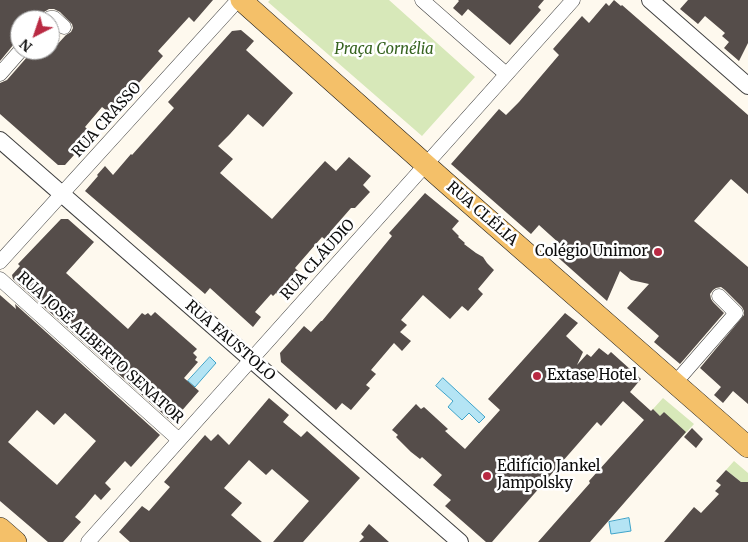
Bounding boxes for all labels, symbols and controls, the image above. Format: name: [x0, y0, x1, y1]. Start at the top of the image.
north arrow: [10, 10, 60, 60]
text: N: [16, 35, 36, 56]
park label: Praça Cornélia: [334, 41, 434, 59]
street label: RUA CRASSO: [69, 79, 145, 161]
street label: RUA CLÉLIA: [443, 178, 521, 250]
street label: RUA CLÁUDIO: [277, 216, 359, 304]
place label: Colégio Unimor: [535, 243, 648, 261]
marker: Colégio Unimor: [652, 246, 664, 258]
street label: RUA JOSÉ ALBERTO SENATOR: [13, 269, 187, 427]
street label: RUA FAUSTOLO: [181, 297, 279, 385]
place label: Extase Hotel: [547, 367, 637, 385]
marker: Extase Hotel: [531, 370, 543, 382]
place label: Edifício Jankel Jampolsky: [497, 458, 600, 493]
marker: Edifício Jankel Jampolsky: [481, 470, 493, 482]

